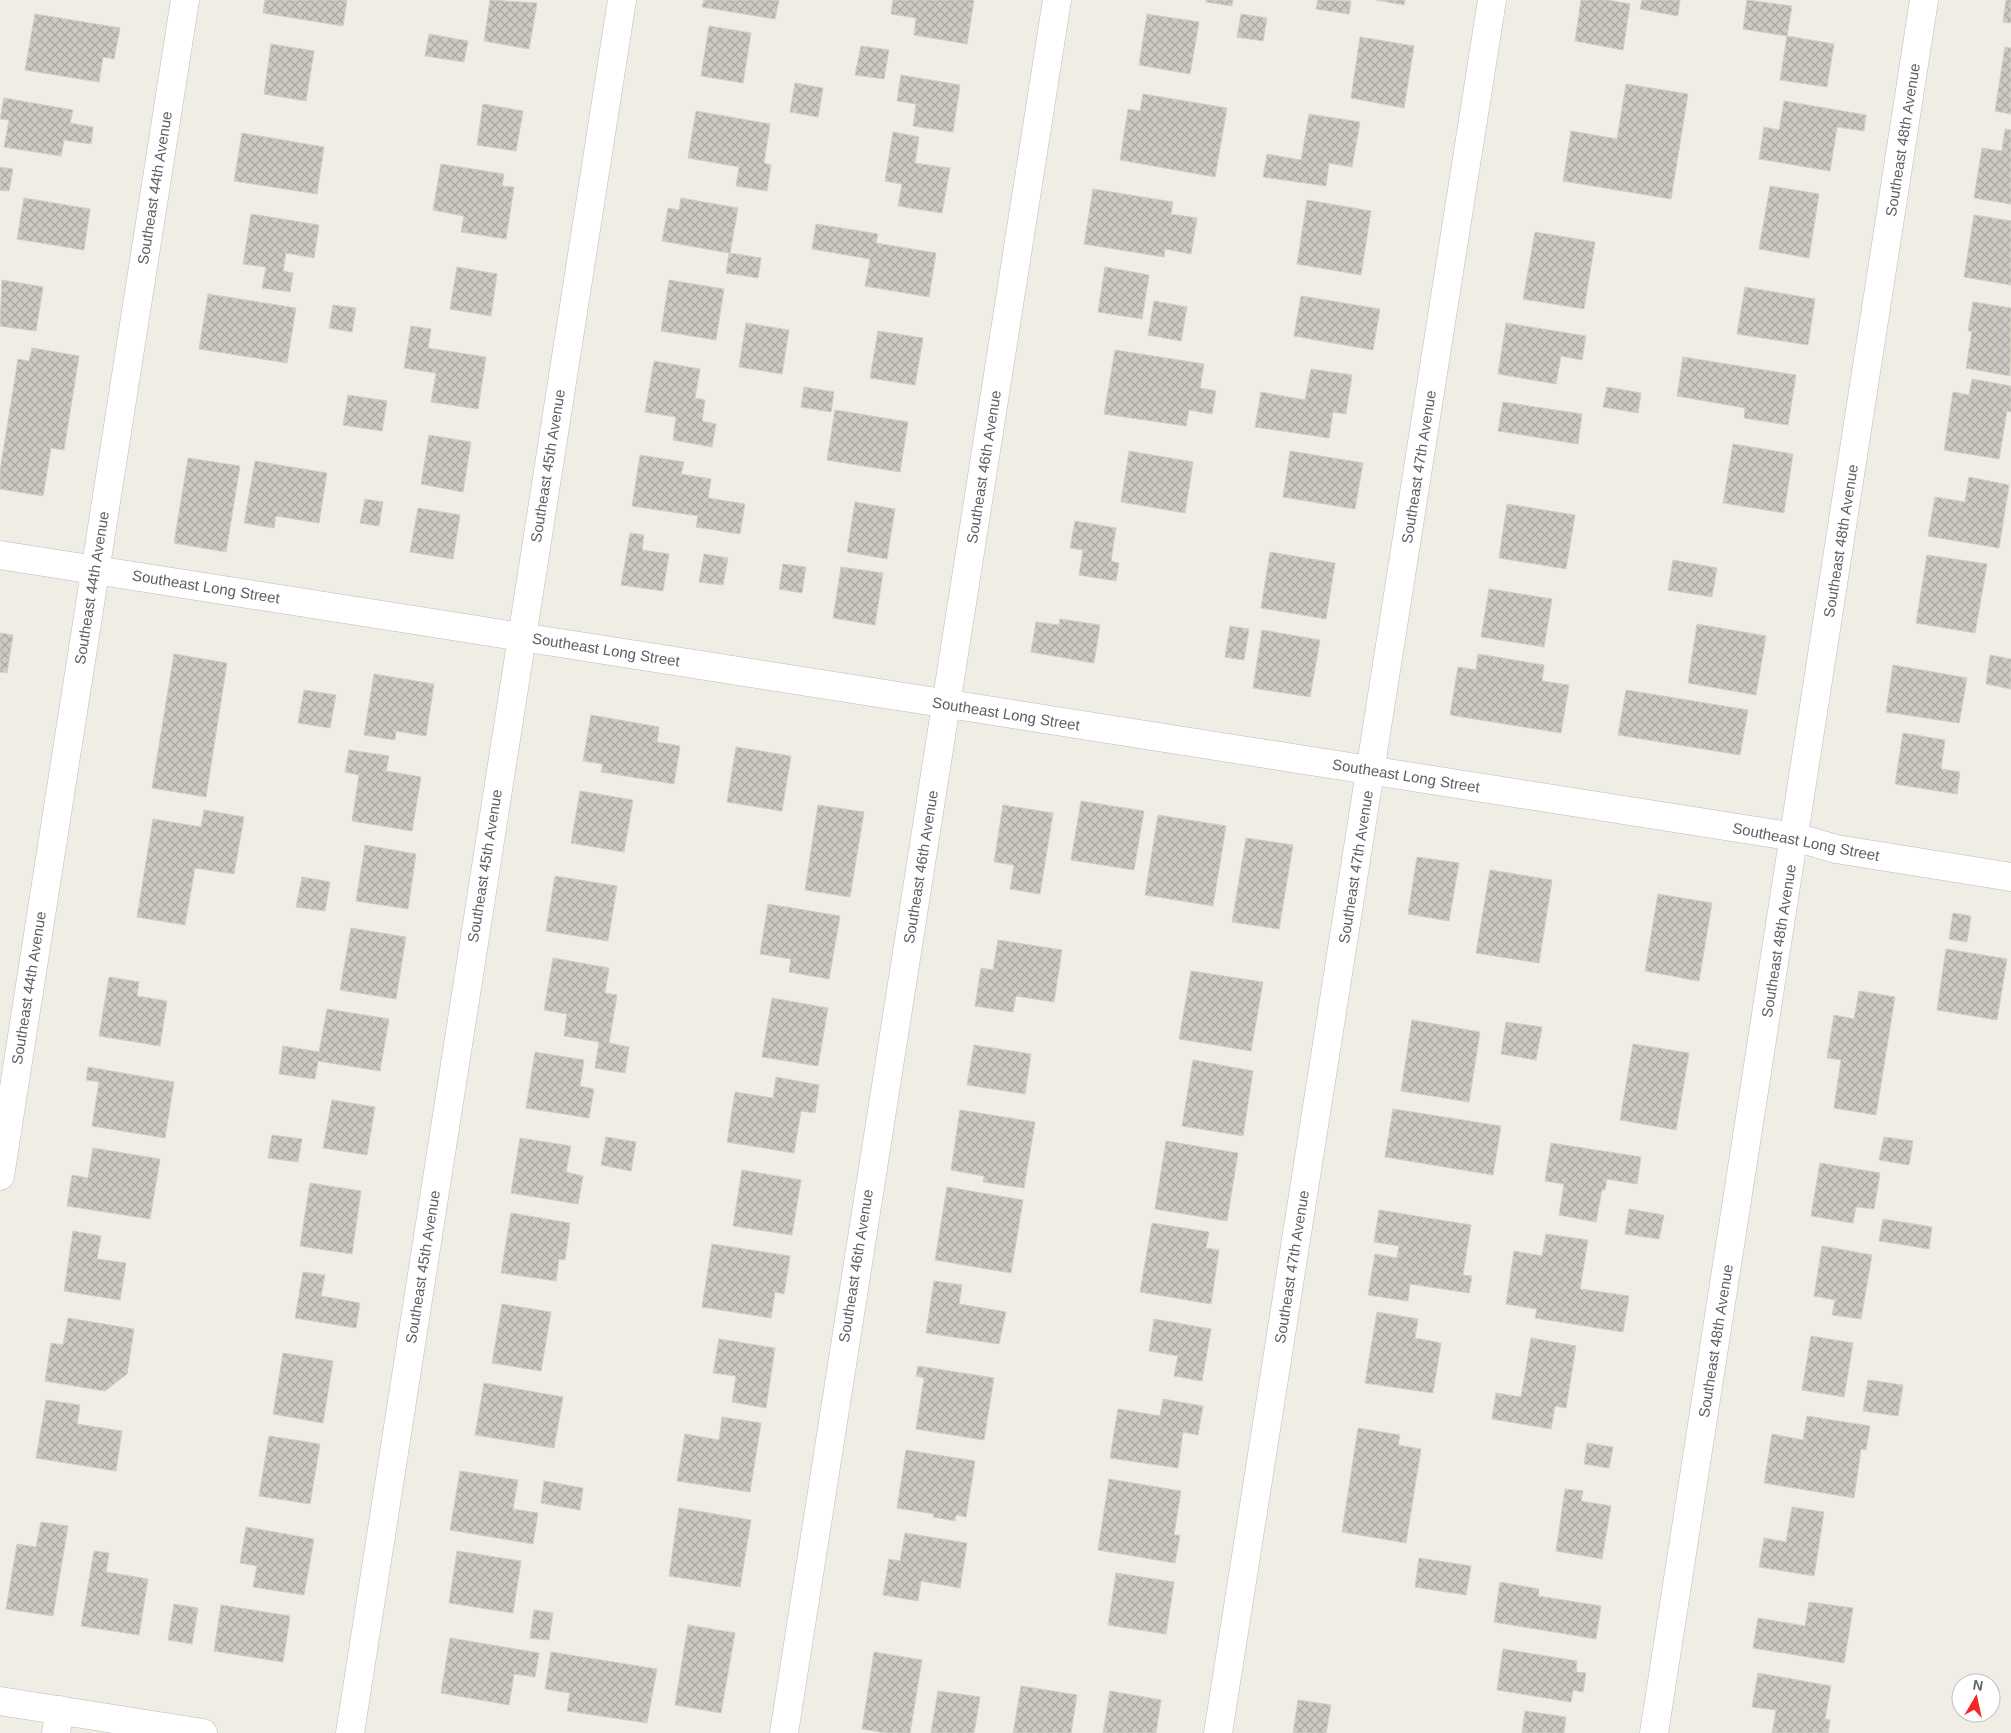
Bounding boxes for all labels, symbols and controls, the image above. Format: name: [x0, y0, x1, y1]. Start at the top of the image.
street label: Southeast 48th Avenue: [1882, 62, 1923, 218]
street label: Southeast 44th Avenue: [134, 110, 175, 266]
street label: Southeast 45th Avenue: [527, 388, 568, 544]
street label: Southeast 46th Avenue: [963, 389, 1004, 545]
street label: Southeast 47th Avenue: [1398, 389, 1439, 545]
street label: Southeast 48th Avenue: [1820, 463, 1861, 619]
street label: Southeast 44th Avenue: [71, 510, 112, 666]
street label: Southeast Long Street: [131, 566, 282, 607]
street label: Southeast Long Street: [531, 629, 682, 670]
street label: Southeast Long Street: [931, 693, 1082, 734]
street label: Southeast Long Street: [1331, 755, 1482, 796]
street label: Southeast 45th Avenue: [464, 788, 505, 944]
street label: Southeast 46th Avenue: [900, 789, 941, 945]
street label: Southeast 47th Avenue: [1335, 789, 1376, 945]
street label: Southeast Long Street: [1731, 819, 1882, 864]
street label: Southeast 48th Avenue: [1758, 863, 1799, 1019]
street label: Southeast 44th Avenue: [8, 910, 49, 1066]
street label: Southeast 46th Avenue: [835, 1188, 876, 1344]
street label: Southeast 45th Avenue: [402, 1189, 443, 1345]
street label: Southeast 47th Avenue: [1271, 1189, 1312, 1345]
street label: Southeast 48th Avenue: [1695, 1263, 1736, 1419]
north arrow: [1951, 1673, 2001, 1723]
text: N: [1972, 1676, 1984, 1694]

